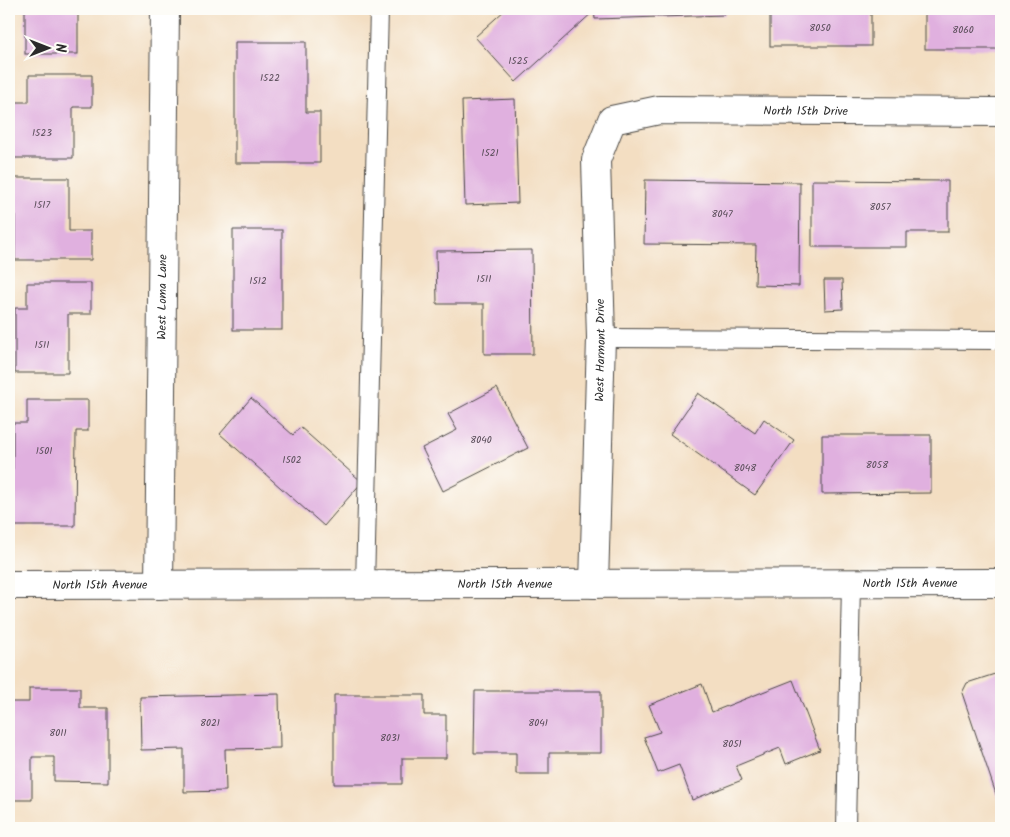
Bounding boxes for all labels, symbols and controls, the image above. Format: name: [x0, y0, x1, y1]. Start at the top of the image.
house number: 8050: [809, 20, 831, 36]
north arrow: [22, 22, 72, 72]
house number: 8060: [952, 22, 974, 38]
text: N: [49, 44, 71, 53]
house number: 1525: [508, 53, 528, 69]
house number: 1522: [260, 70, 280, 86]
street label: North 15th Drive: [763, 102, 849, 121]
house number: 1523: [32, 125, 52, 141]
house number: 1521: [481, 145, 499, 161]
house number: 1517: [34, 197, 51, 213]
house number: 8057: [870, 199, 891, 215]
house number: 8047: [711, 206, 733, 222]
street label: West Loma Lane: [153, 254, 172, 340]
house number: 1511: [477, 271, 491, 287]
house number: 1512: [249, 273, 267, 289]
street label: West Harmont Drive: [590, 298, 611, 402]
house number: 1511: [35, 337, 49, 353]
house number: 8040: [470, 432, 492, 448]
house number: 1501: [36, 443, 52, 459]
house number: 1502: [282, 452, 302, 468]
house number: 8058: [866, 457, 889, 473]
house number: 8048: [734, 460, 757, 476]
street label: North 15th Avenue: [862, 574, 958, 593]
street label: North 15th Avenue: [457, 575, 553, 594]
street label: North 15th Avenue: [52, 576, 148, 595]
house number: 8021: [200, 715, 220, 731]
house number: 8041: [528, 715, 548, 731]
house number: 8011: [49, 725, 67, 741]
house number: 8031: [380, 730, 400, 746]
house number: 8051: [722, 736, 742, 752]

